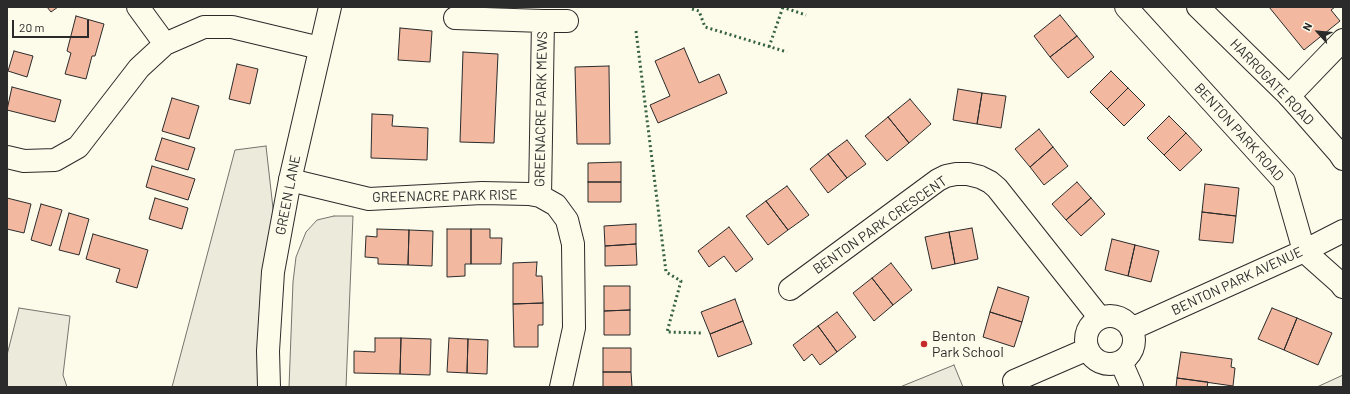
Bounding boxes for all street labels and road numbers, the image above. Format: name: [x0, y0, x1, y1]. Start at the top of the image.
street label: GREENACRE PARK MEWS: [531, 31, 551, 187]
street label: HARROGATE ROAD: [1227, 35, 1317, 129]
street label: BENTON PARK ROAD: [1191, 80, 1287, 184]
street label: GREEN LANE: [272, 154, 304, 236]
street label: BENTON PARK CRESCENT: [810, 172, 950, 278]
street label: GREENACRE PARK RISE: [372, 186, 518, 206]
street label: BENTON PARK AVENUE: [1169, 243, 1305, 319]

